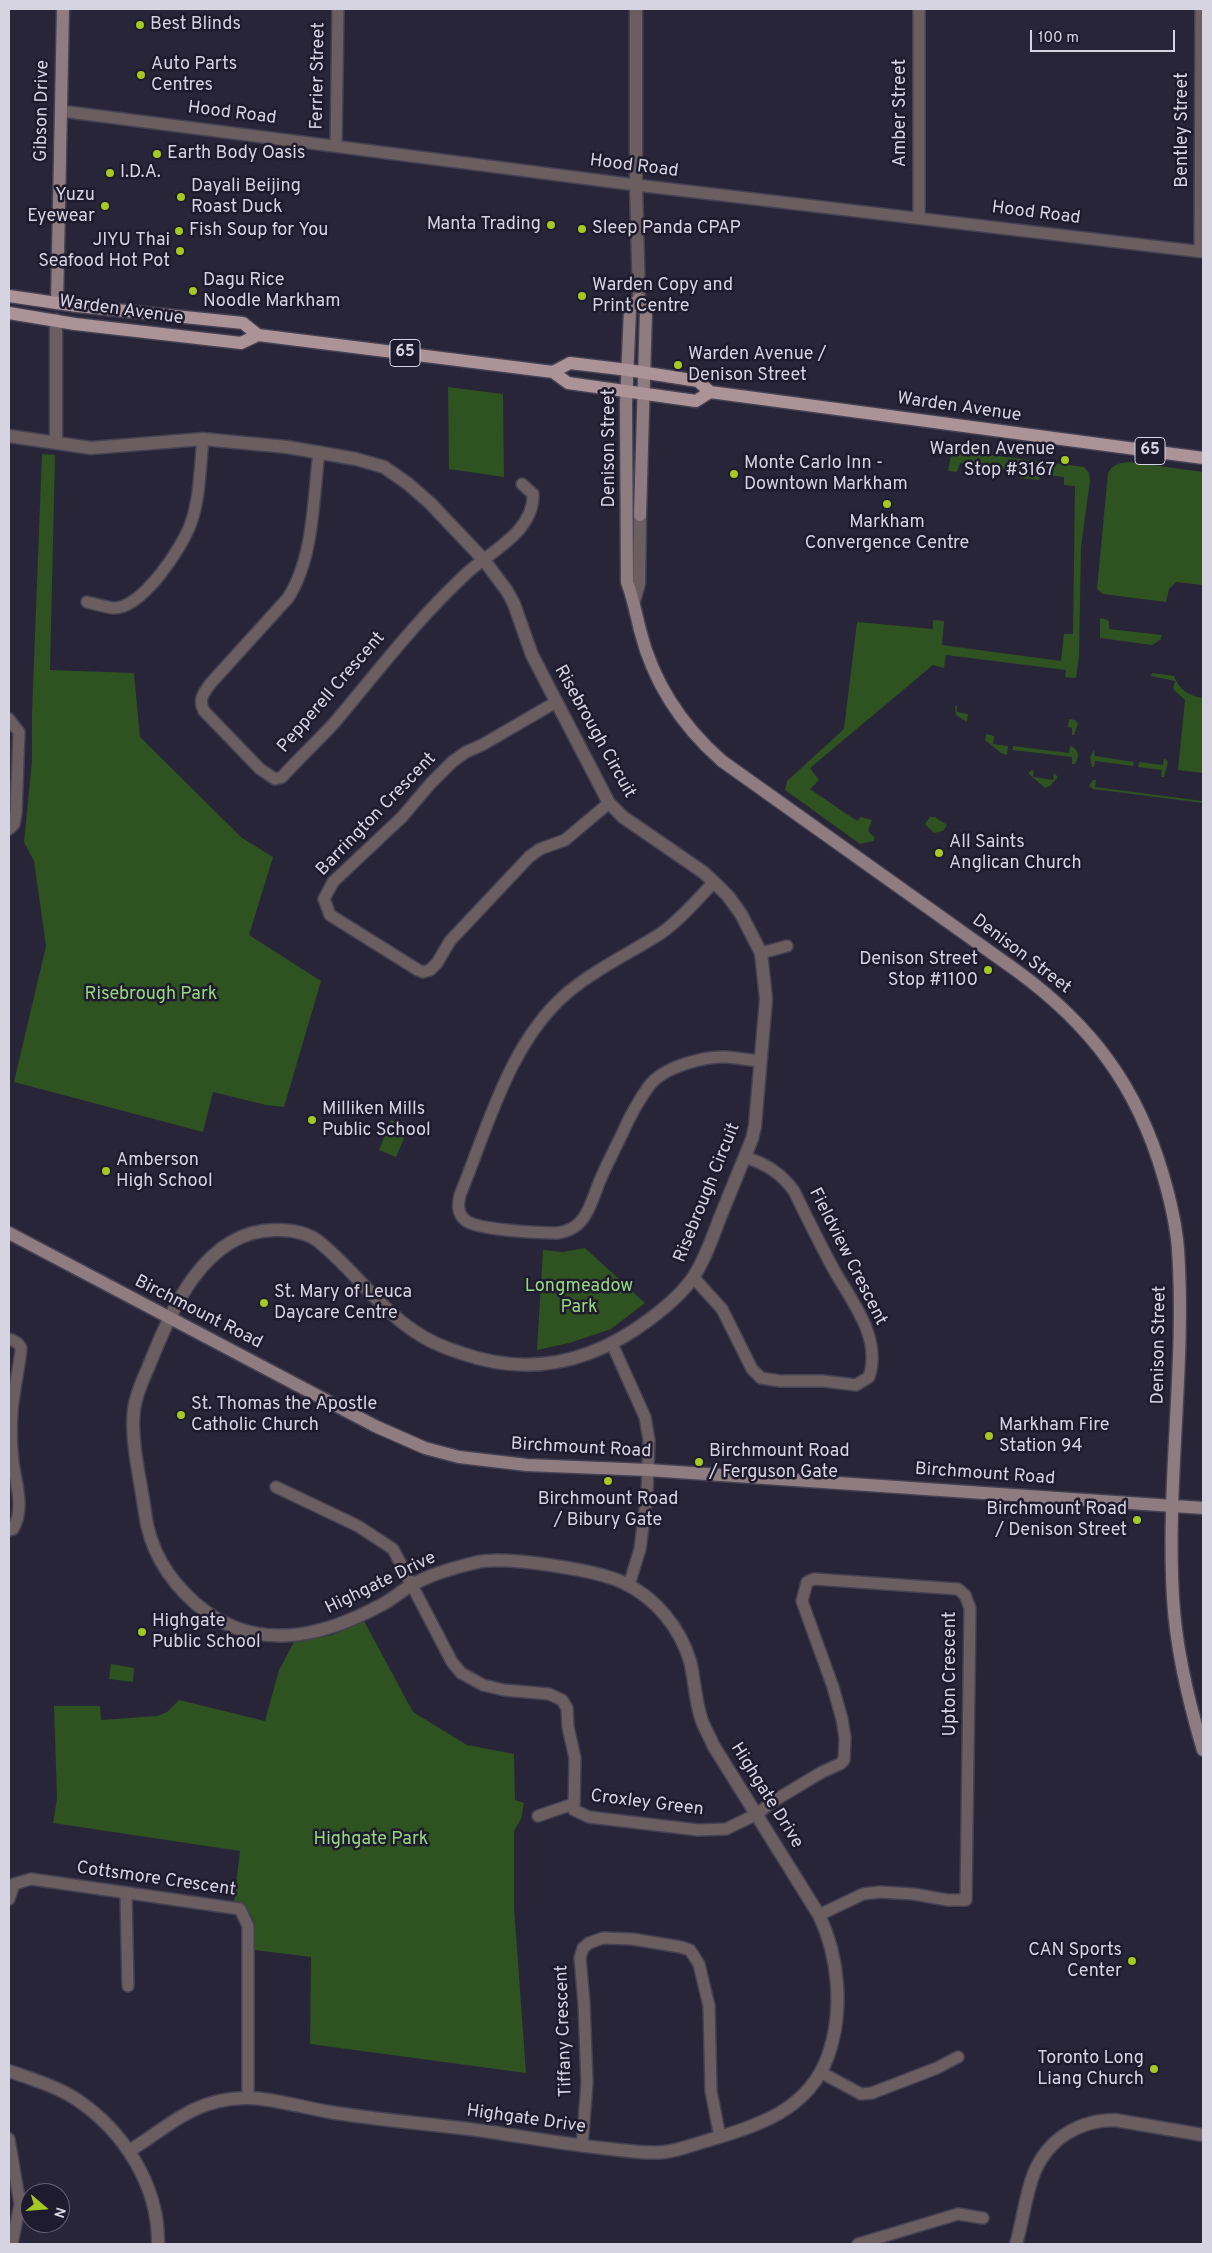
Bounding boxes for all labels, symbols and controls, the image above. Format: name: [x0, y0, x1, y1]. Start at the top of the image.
place label: Best Blinds: [150, 14, 241, 36]
marker: Best Blinds: [134, 19, 146, 31]
scale bar: [1032, 20, 1177, 52]
street label: Ferrier Street: [307, 22, 331, 130]
text: 100 m: [1038, 29, 1079, 48]
place label: Auto Parts Centres: [151, 54, 237, 96]
street label: Amber Street: [890, 59, 912, 167]
street label: Gibson Drive: [31, 60, 55, 162]
marker: Auto Parts Centres: [135, 69, 147, 81]
street label: Bentley Street: [1172, 72, 1194, 188]
street label: Hood Road: [186, 98, 278, 130]
place label: Earth Body Oasis: [167, 143, 305, 165]
marker: Earth Body Oasis: [151, 148, 163, 160]
street label: Hood Road: [588, 151, 680, 183]
place label: I.D.A.: [120, 162, 161, 184]
marker: I.D.A.: [104, 167, 116, 179]
place label: Dayali Beijing Roast Duck: [191, 176, 301, 218]
place label: Yuzu Eyewear: [27, 185, 95, 228]
marker: Dayali Beijing Roast Duck: [175, 191, 187, 203]
street label: Hood Road: [990, 198, 1082, 230]
marker: Yuzu Eyewear: [99, 200, 111, 212]
place label: Manta Trading: [427, 214, 541, 236]
place label: Sleep Panda CPAP: [592, 218, 741, 240]
marker: Manta Trading: [545, 219, 557, 231]
place label: Fish Soup for You: [189, 220, 328, 242]
marker: Sleep Panda CPAP: [576, 223, 588, 235]
marker: Fish Soup for You: [173, 225, 185, 237]
place label: JIYU Thai Seafood Hot Pot: [38, 230, 170, 272]
marker: JIYU Thai Seafood Hot Pot: [174, 245, 186, 257]
place label: Dagu Rice Noodle Markham: [203, 270, 340, 312]
place label: Warden Copy and Print Centre: [592, 275, 733, 318]
marker: Dagu Rice Noodle Markham: [187, 285, 199, 297]
marker: Warden Copy and Print Centre: [576, 290, 588, 302]
street label: Warden Avenue: [57, 292, 185, 330]
road number: 65: [390, 339, 420, 366]
place label: Warden Avenue / Denison Street: [688, 344, 826, 386]
marker: Warden Avenue / Denison Street: [672, 359, 684, 371]
street label: Denison Street: [599, 389, 621, 507]
street label: Warden Avenue: [895, 389, 1023, 427]
road number: 65: [1135, 438, 1165, 464]
place label: Warden Avenue Stop #3167: [930, 439, 1055, 482]
place label: Monte Carlo Inn - Downtown Markham: [744, 453, 908, 496]
marker: Warden Avenue Stop #3167: [1059, 454, 1071, 466]
marker: Monte Carlo Inn - Downtown Markham: [728, 468, 740, 480]
marker: Markham Convergence Centre: [881, 498, 893, 510]
place label: Markham Convergence Centre: [805, 512, 969, 554]
street label: Pepperell Crescent: [274, 628, 390, 758]
street label: Risebrough Circuit: [548, 662, 640, 802]
street label: Barrington Crescent: [313, 749, 441, 881]
place label: All Saints Anglican Church: [949, 832, 1082, 874]
marker: All Saints Anglican Church: [933, 847, 945, 859]
street label: Denison Street: [967, 911, 1075, 999]
place label: Denison Street Stop #1100: [859, 949, 978, 992]
marker: Denison Street Stop #1100: [982, 964, 994, 976]
park label: Risebrough Park: [85, 984, 217, 1006]
place label: Milliken Mills Public School: [322, 1099, 431, 1142]
marker: Milliken Mills Public School: [306, 1114, 318, 1126]
street label: Risebrough Circuit: [670, 1120, 746, 1266]
place label: Amberson High School: [116, 1150, 213, 1192]
marker: Amberson High School: [100, 1165, 112, 1177]
street label: Fieldview Crescent: [803, 1185, 891, 1329]
street label: Birchmount Road: [130, 1271, 266, 1355]
park label: Longmeadow Park: [525, 1276, 633, 1318]
place label: St. Mary of Leuca Daycare Centre: [274, 1282, 412, 1325]
street label: Denison Street: [1148, 1285, 1172, 1405]
marker: St. Mary of Leuca Daycare Centre: [258, 1297, 270, 1309]
place label: St. Thomas the Apostle Catholic Church: [191, 1394, 377, 1436]
marker: St. Thomas the Apostle Catholic Church: [175, 1409, 187, 1421]
place label: Markham Fire Station 94: [999, 1415, 1109, 1458]
marker: Markham Fire Station 94: [983, 1430, 995, 1442]
street label: Birchmount Road: [510, 1435, 652, 1463]
place label: Birchmount Road / Ferguson Gate: [709, 1441, 850, 1484]
marker: Birchmount Road / Ferguson Gate: [693, 1456, 705, 1468]
street label: Birchmount Road: [914, 1459, 1056, 1491]
marker: Birchmount Road / Bibury Gate: [602, 1475, 614, 1487]
place label: Birchmount Road / Bibury Gate: [538, 1489, 678, 1532]
place label: Birchmount Road / Denison Street: [986, 1499, 1127, 1542]
marker: Birchmount Road / Denison Street: [1131, 1514, 1143, 1526]
street label: Highgate Drive: [322, 1548, 440, 1620]
place label: Highgate Public School: [152, 1611, 261, 1654]
street label: Upton Crescent: [940, 1612, 962, 1736]
marker: Highgate Public School: [136, 1626, 148, 1638]
street label: Highgate Drive: [725, 1739, 807, 1853]
street label: Croxley Green: [589, 1786, 705, 1822]
park label: Highgate Park: [314, 1829, 428, 1851]
street label: Cottsmore Crescent: [75, 1858, 237, 1902]
place label: CAN Sports Center: [1028, 1940, 1122, 1982]
marker: CAN Sports Center: [1126, 1955, 1138, 1967]
street label: Tiffany Crescent: [552, 1964, 578, 2098]
place label: Toronto Long Liang Church: [1037, 2048, 1144, 2090]
marker: Toronto Long Liang Church: [1148, 2063, 1160, 2075]
street label: Highgate Drive: [465, 2101, 587, 2139]
north arrow: [20, 2183, 70, 2233]
text: N: [49, 2205, 68, 2220]

